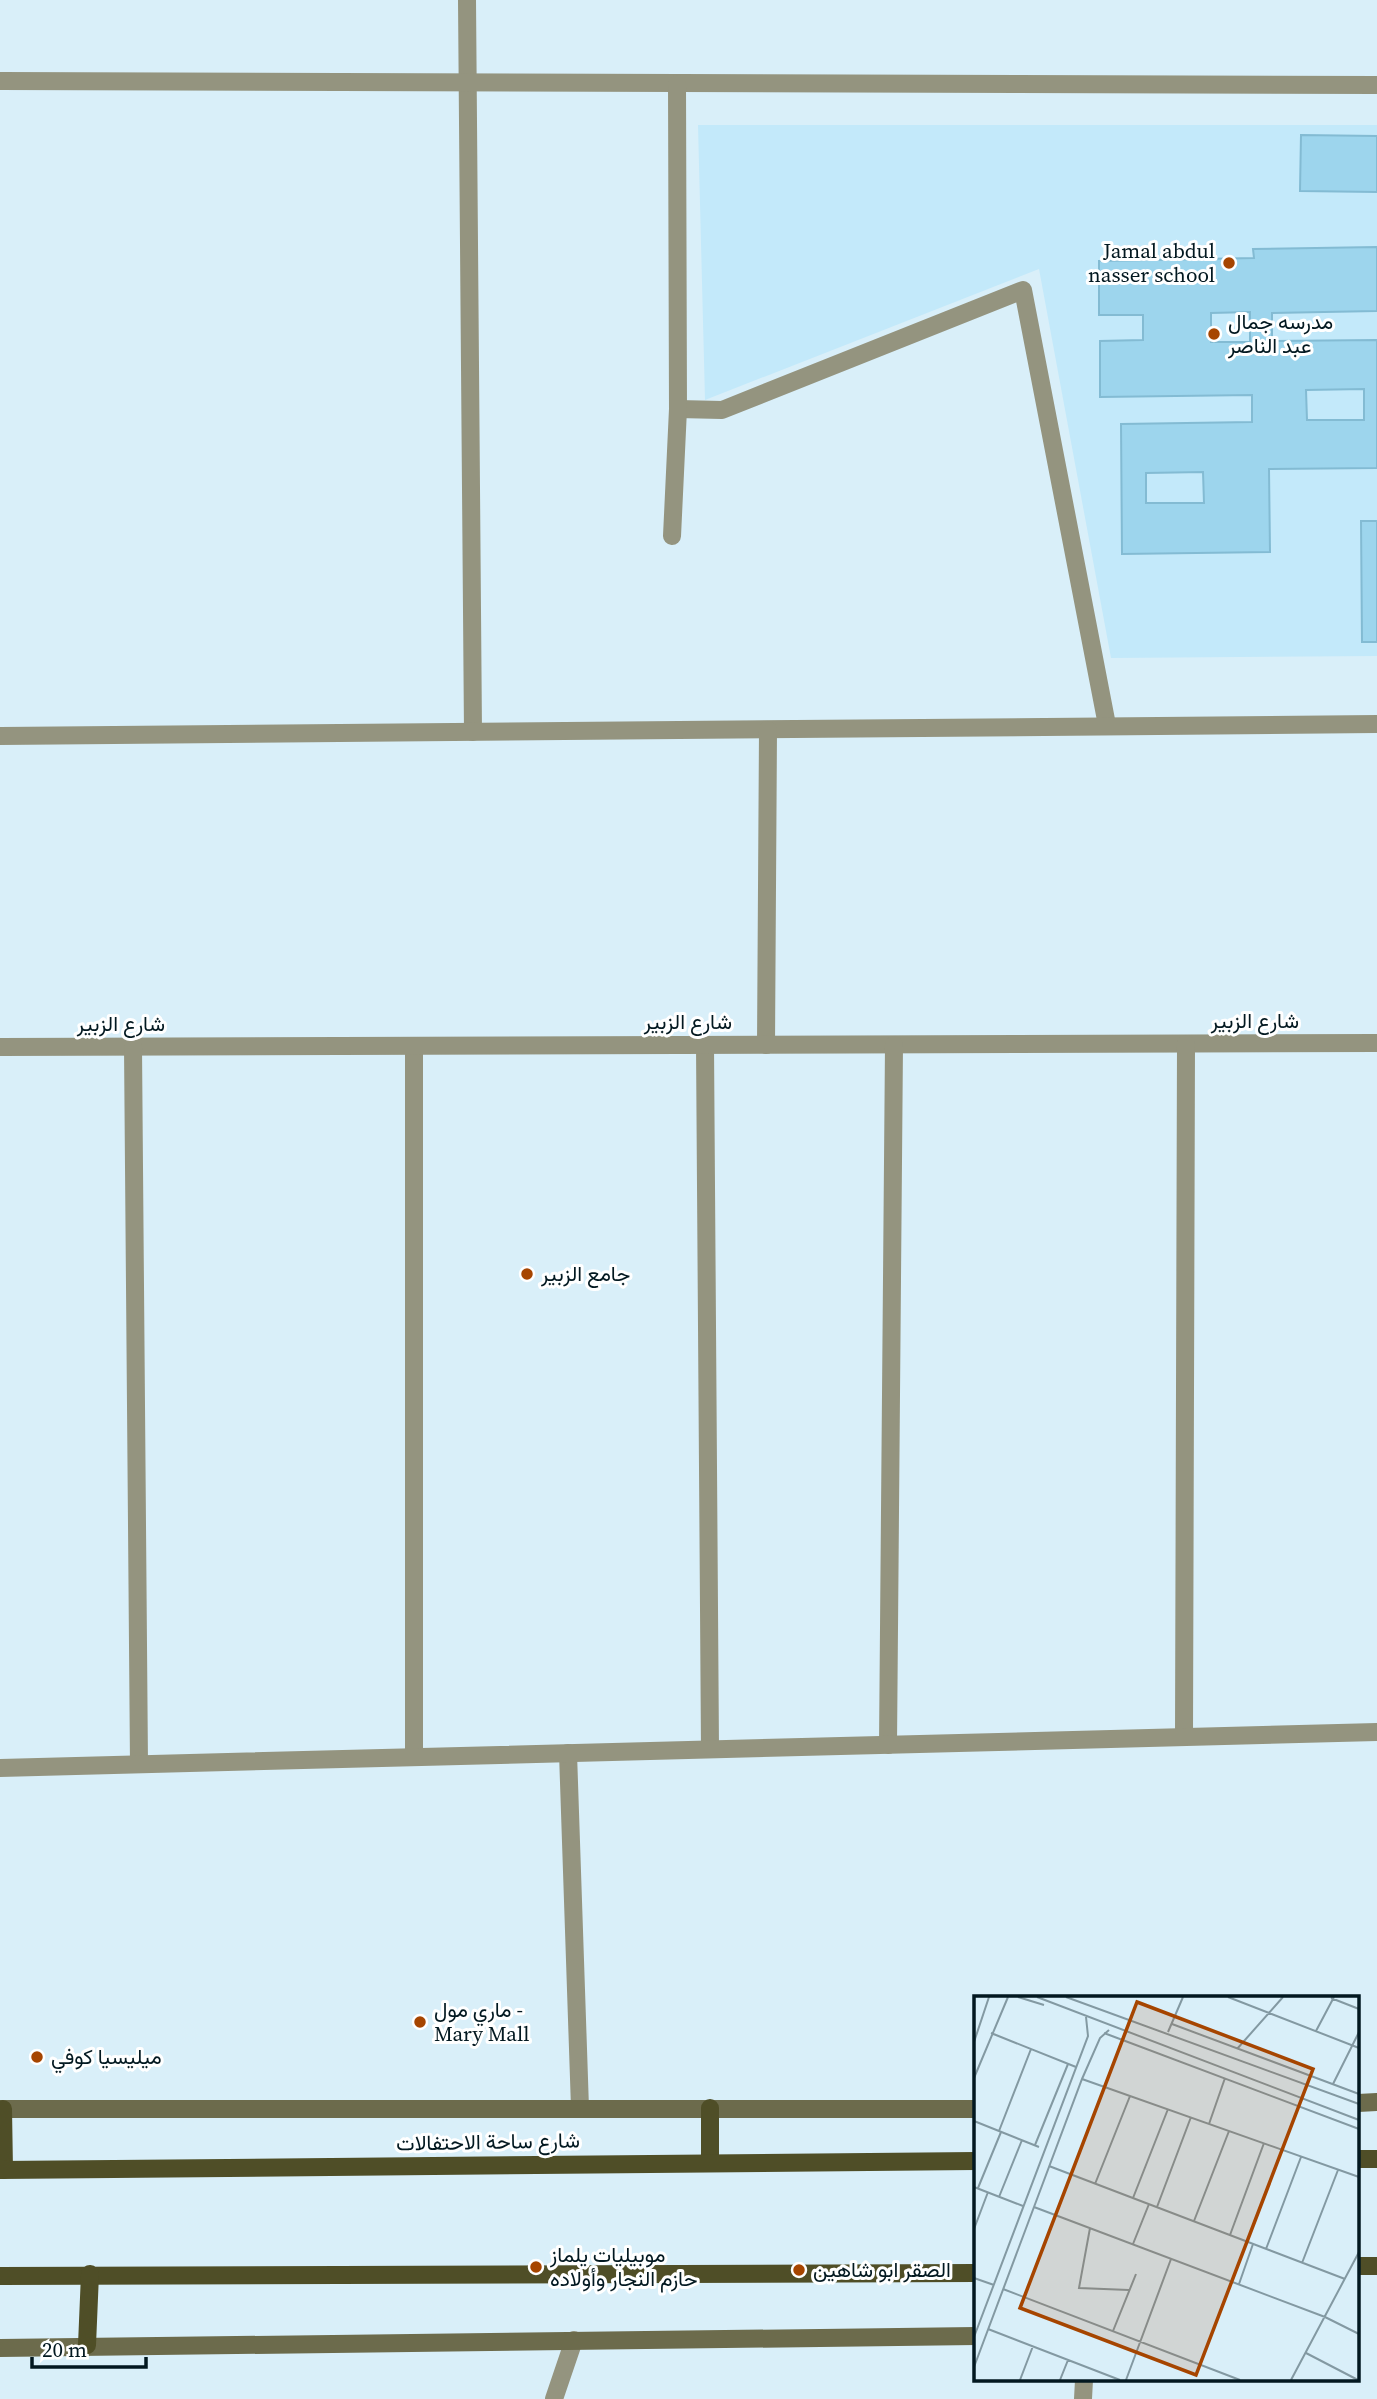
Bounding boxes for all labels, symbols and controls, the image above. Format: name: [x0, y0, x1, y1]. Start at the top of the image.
place label: Jamal abdul nasser school: [1088, 236, 1215, 289]
marker: Jamal abdul nasser school: [1221, 255, 1237, 271]
place label: مدرسه جمال عبد الناصر: [1227, 307, 1333, 360]
marker: مدرسه جمال عبد الناصر: [1206, 326, 1222, 342]
street label: شارع الزبير: [1210, 1006, 1299, 1035]
street label: شارع الزبير: [643, 1007, 732, 1036]
street label: شارع الزبير: [76, 1009, 165, 1038]
place label: جامع الزبير: [540, 1259, 630, 1288]
marker: جامع الزبير: [519, 1266, 535, 1282]
place label: ماري مول - Mary Mall: [434, 1995, 530, 2048]
inset map: [974, 1996, 1360, 2382]
marker: ماري مول - Mary Mall: [412, 2014, 428, 2030]
place label: ميليسيا كوفي: [51, 2042, 162, 2074]
marker: ميليسيا كوفي: [29, 2049, 45, 2065]
street label: شارع ساحة الاحتفالات: [396, 2125, 580, 2158]
place label: موبيليات يلماز حازم النجار وأولاده: [549, 2240, 698, 2293]
place label: الصقر ابو شاهين: [813, 2255, 951, 2284]
marker: موبيليات يلماز حازم النجار وأولاده: [528, 2259, 544, 2275]
marker: الصقر ابو شاهين: [791, 2262, 807, 2278]
scale bar: [32, 2326, 145, 2370]
text: 20 m: [42, 2335, 87, 2364]

